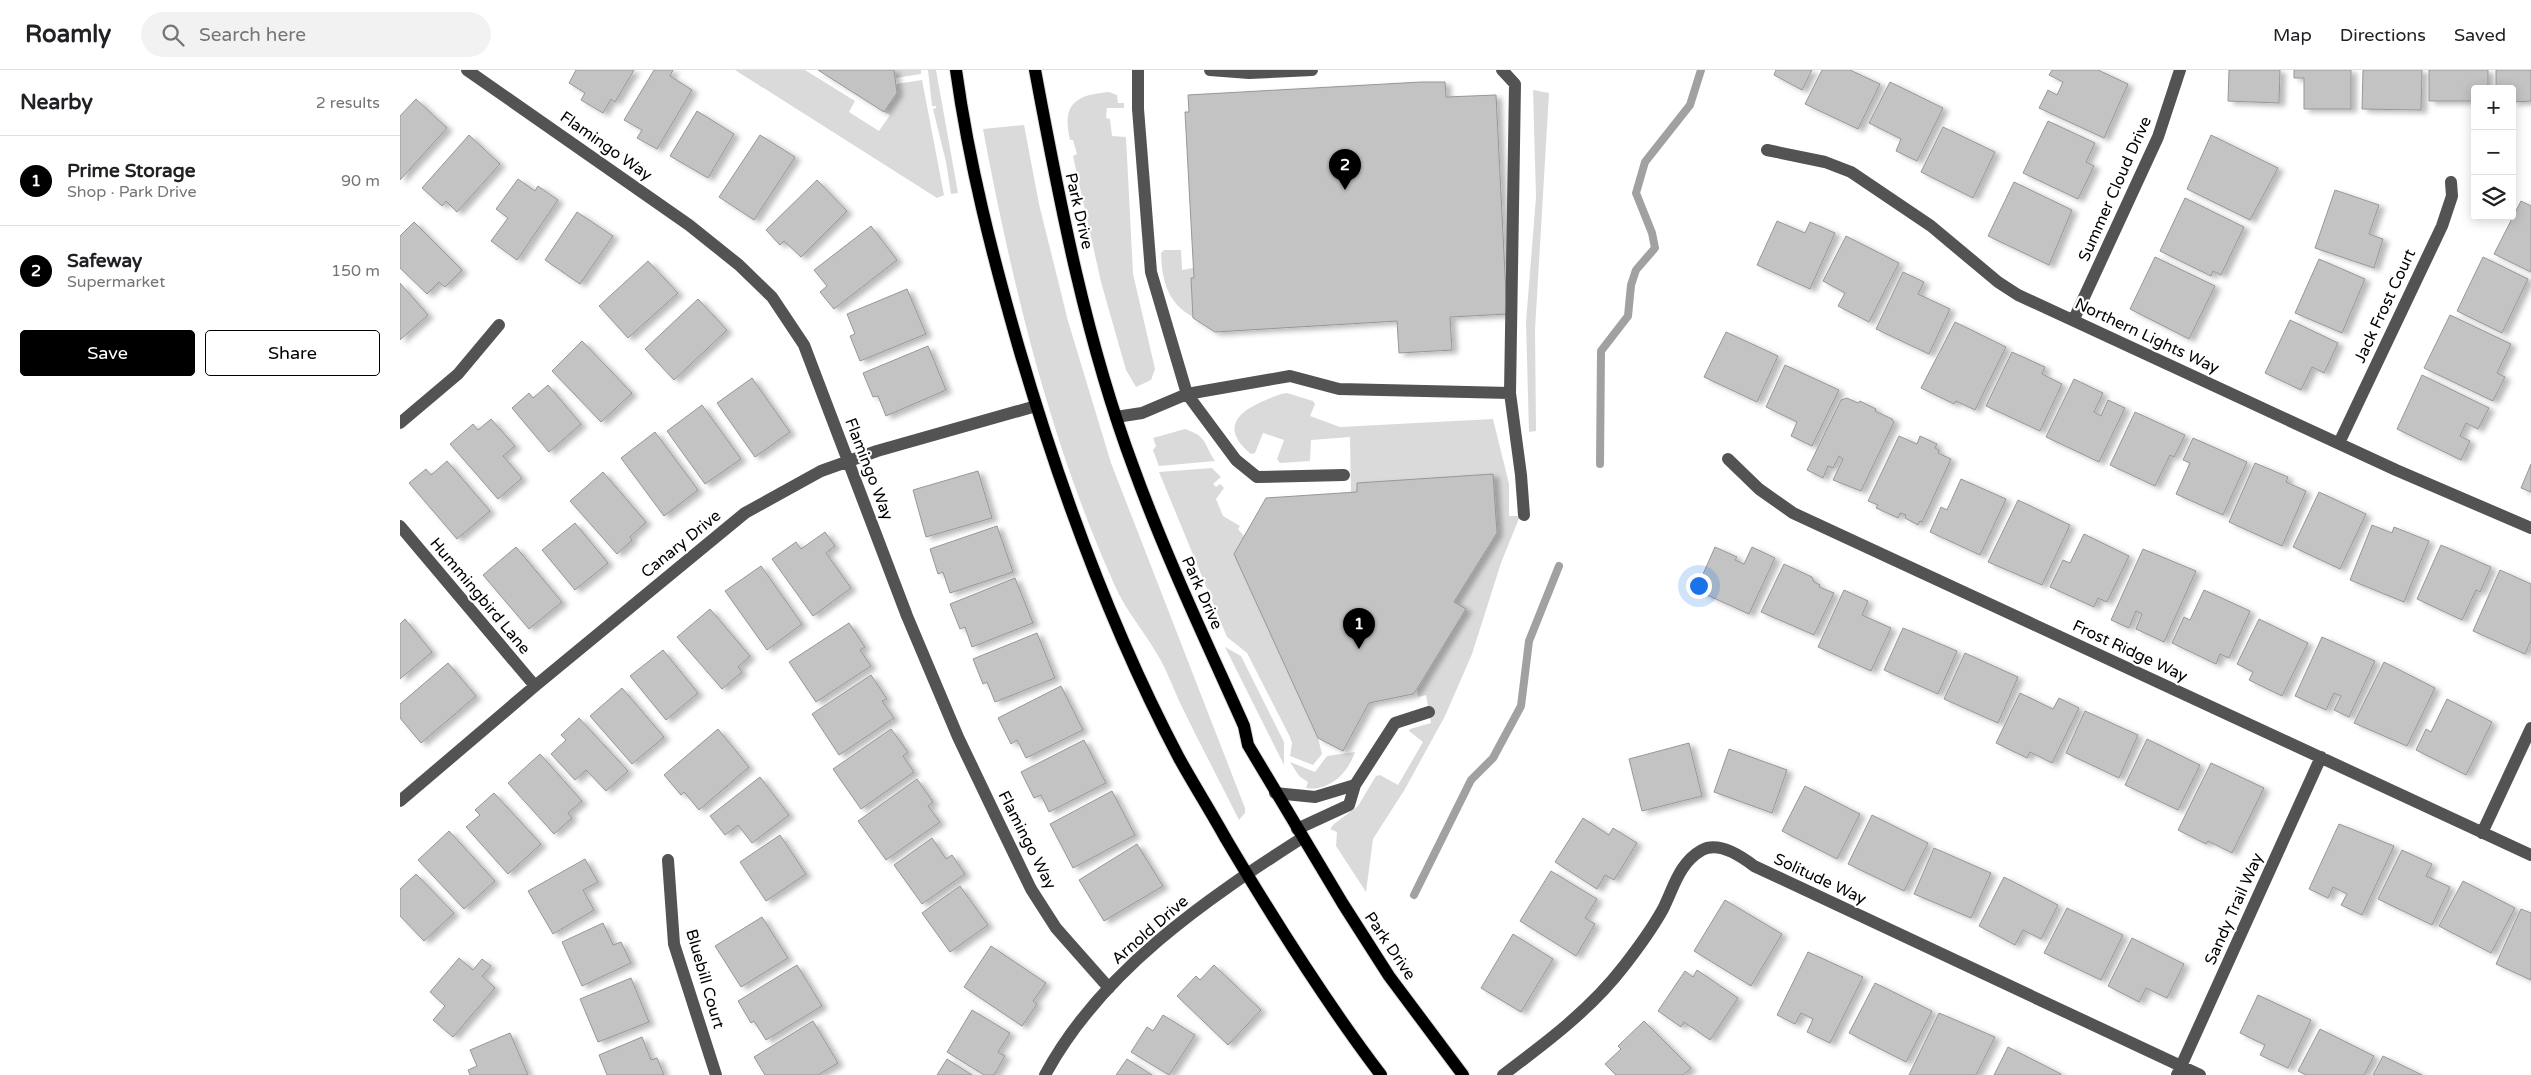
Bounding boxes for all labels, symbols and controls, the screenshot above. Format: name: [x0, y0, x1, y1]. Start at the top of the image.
search box: [141, 12, 491, 57]
text: Roamly: [25, 20, 111, 49]
icon: search: [159, 21, 187, 49]
text: Search here: [199, 24, 306, 46]
text: Map: [2273, 24, 2312, 46]
text: Directions: [2340, 24, 2426, 46]
text: Saved: [2454, 24, 2506, 46]
map controls: [2471, 85, 2516, 220]
button: +: [2471, 85, 2516, 130]
text: Nearby: [20, 90, 93, 115]
text: 2 results: [316, 93, 380, 113]
street label: Flamingo Way: [556, 107, 656, 185]
street label: Summer Cloud Drive: [2074, 113, 2156, 265]
button: −: [2471, 130, 2516, 175]
pin: 2: [1329, 149, 1361, 190]
text: Prime Storage: [67, 160, 195, 182]
text: 1: [31, 171, 41, 191]
text: 90 m: [341, 171, 380, 191]
street label: Park Drive: [1061, 171, 1097, 251]
button: layers: [2471, 175, 2516, 220]
text: Shop · Park Drive: [67, 182, 197, 202]
street label: Jack Frost Court: [2350, 246, 2420, 366]
text: Safeway: [67, 250, 142, 272]
text: 2: [31, 261, 41, 281]
text: 150 m: [331, 261, 380, 281]
text: Supermarket: [67, 272, 165, 292]
street label: Northern Lights Way: [2072, 294, 2223, 378]
button: Save: [20, 330, 195, 376]
button: Share: [205, 330, 380, 376]
street label: Flamingo Way: [840, 415, 898, 523]
street label: Canary Drive: [637, 506, 725, 582]
street label: Hummingbird Lane: [425, 534, 535, 658]
street label: Park Drive: [1177, 553, 1227, 633]
your location: [1686, 573, 1712, 599]
pin: 1: [1343, 608, 1375, 649]
street label: Frost Ridge Way: [2069, 616, 2191, 687]
street label: Flamingo Way: [994, 787, 1061, 893]
street label: Solitude Way: [1771, 849, 1870, 909]
street label: Sandy Trail Way: [2200, 850, 2268, 968]
street label: Arnold Drive: [1108, 891, 1192, 969]
street label: Park Drive: [1360, 908, 1420, 984]
street label: Bluebill Court: [681, 927, 729, 1031]

